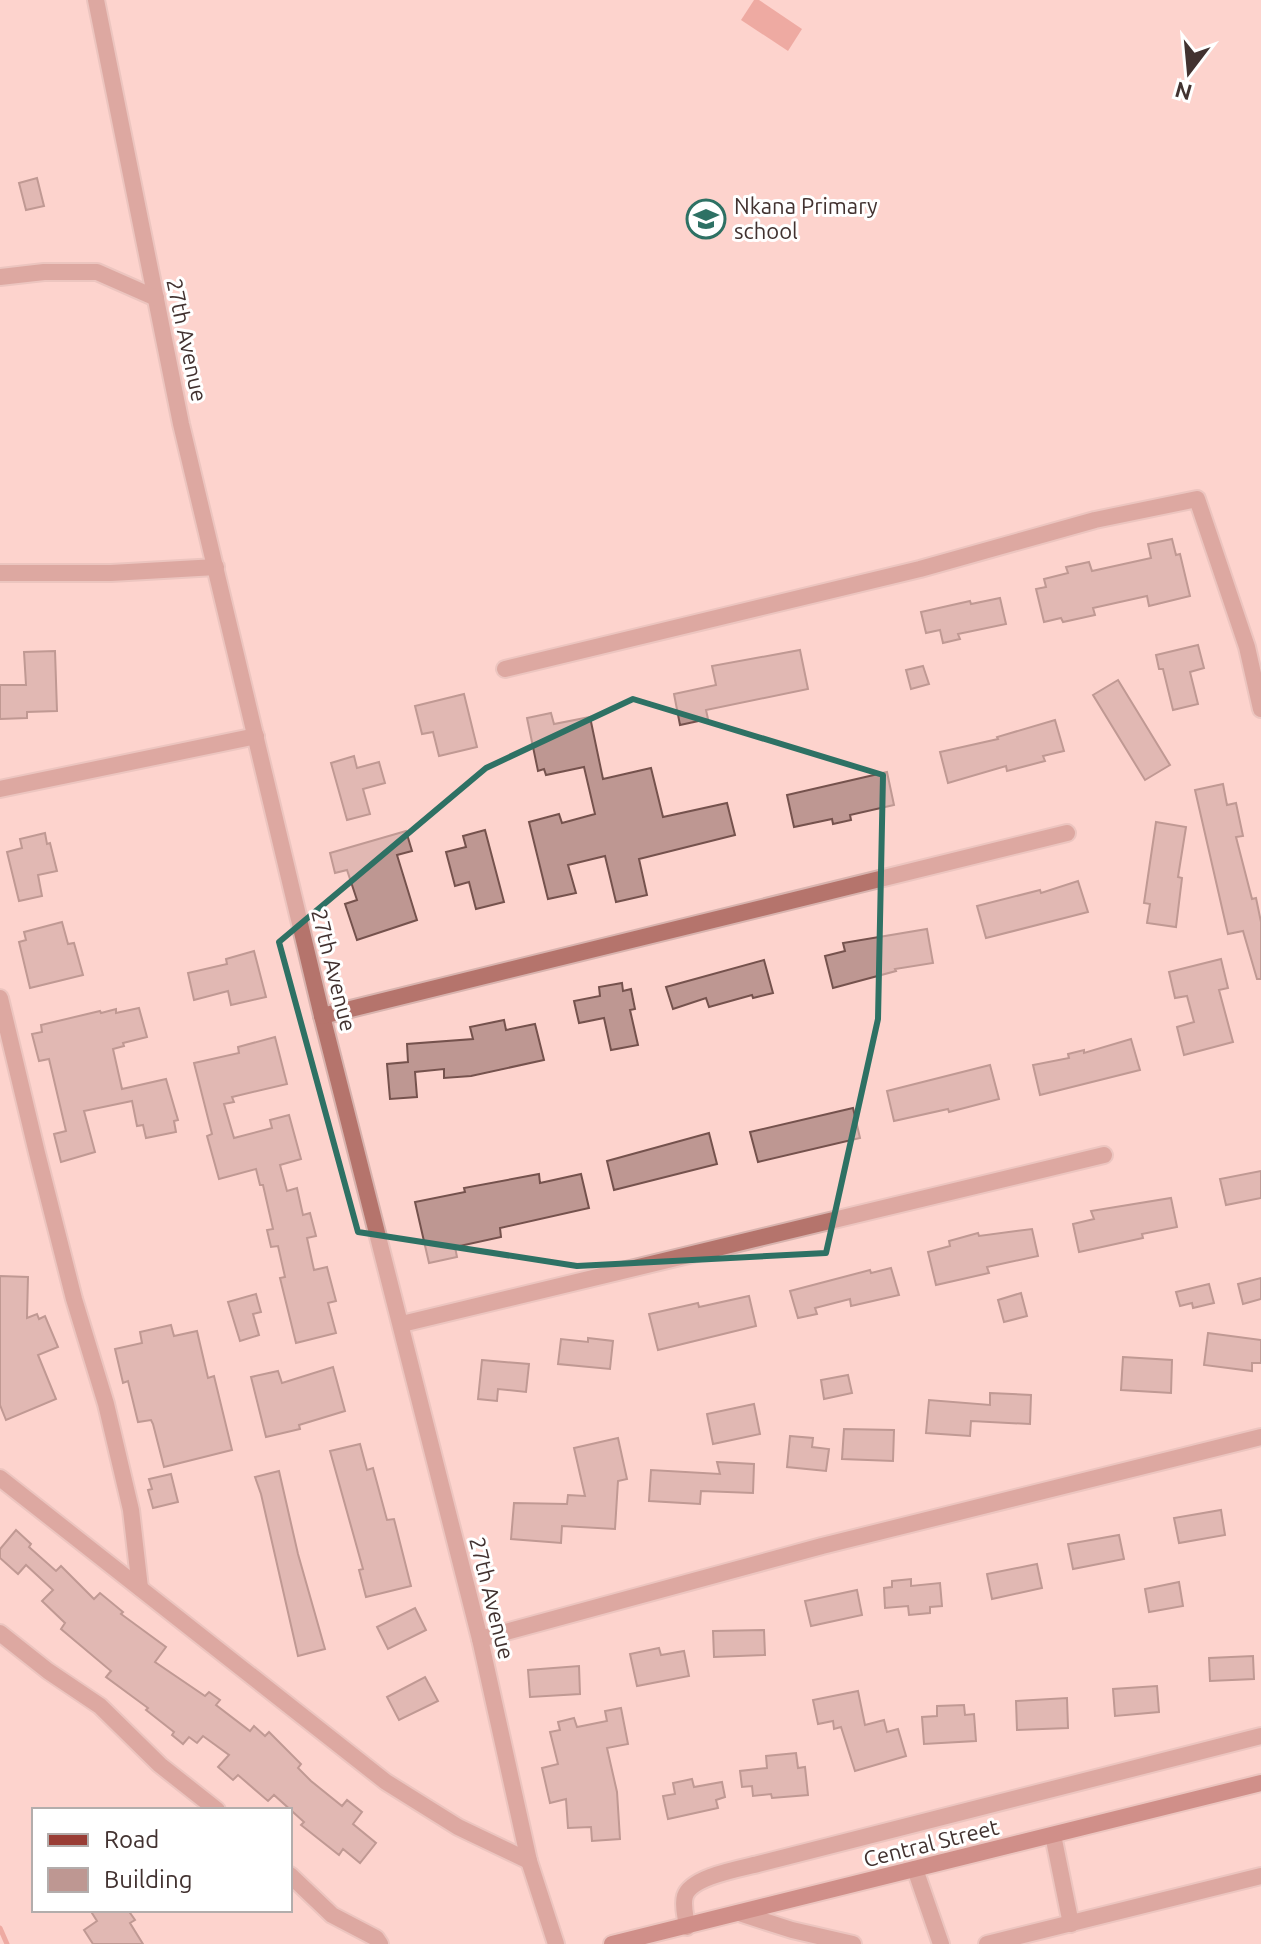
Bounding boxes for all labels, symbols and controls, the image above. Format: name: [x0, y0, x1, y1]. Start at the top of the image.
north arrow: [1149, 32, 1229, 112]
text: N: [1172, 77, 1195, 106]
place label: Nkana Primary school: [734, 193, 878, 243]
school or university icon: Nkana Primary school: [685, 198, 727, 240]
street label: 27th Avenue: [162, 276, 213, 404]
street label: 27th Avenue: [307, 906, 362, 1034]
street label: 27th Avenue: [465, 1534, 520, 1662]
legend: [32, 1808, 292, 1912]
street label: Central Street: [861, 1814, 1002, 1871]
text: Road: [104, 1826, 159, 1853]
text: Building: [104, 1866, 192, 1893]

